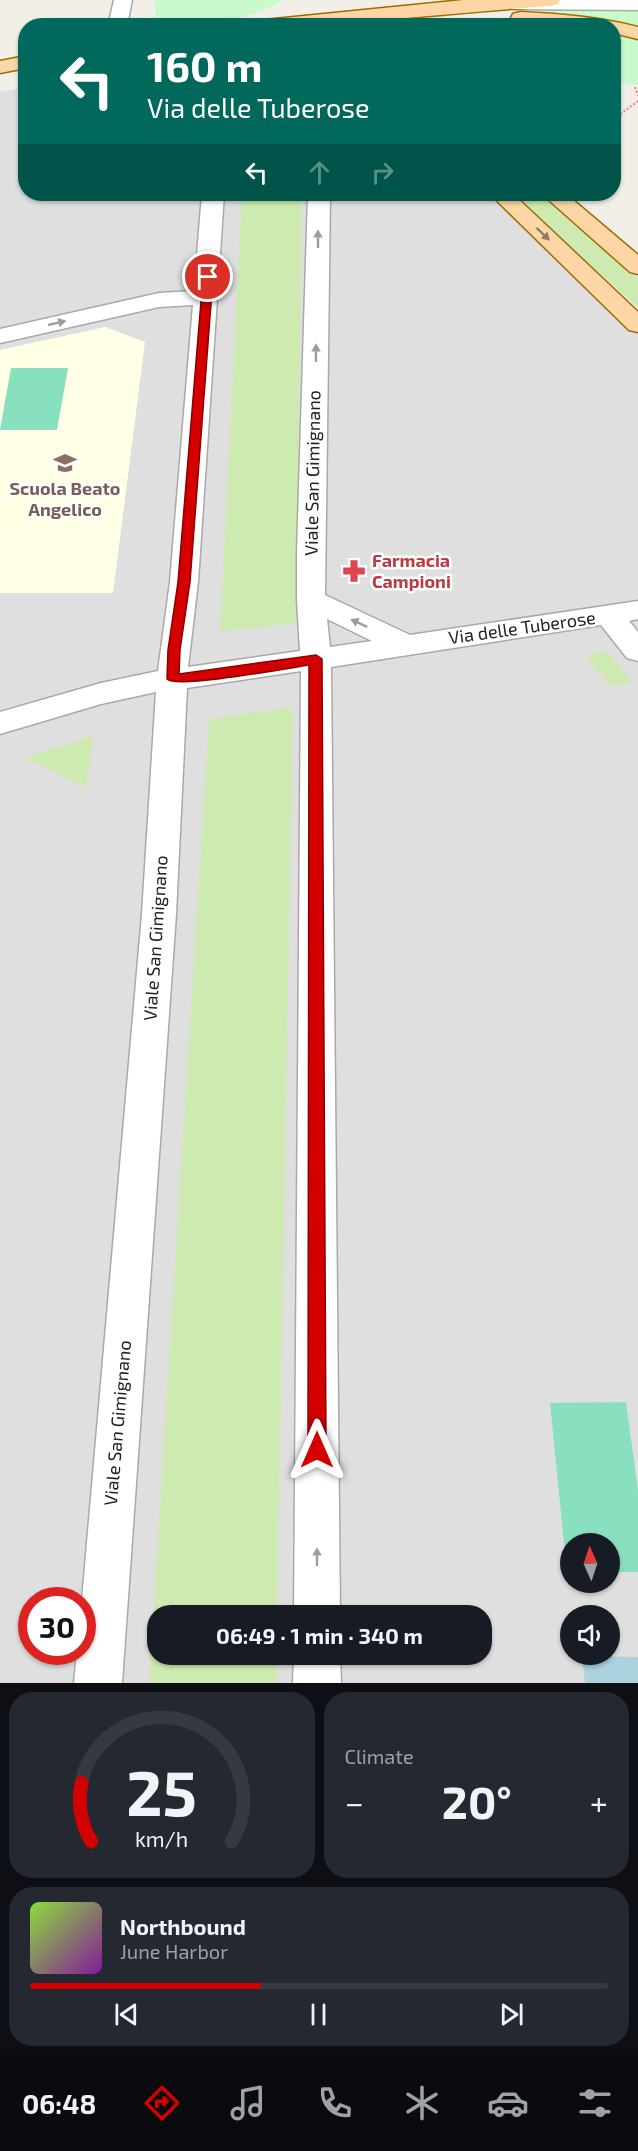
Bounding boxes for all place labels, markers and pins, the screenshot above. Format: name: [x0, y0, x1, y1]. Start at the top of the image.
pin: [182, 251, 233, 302]
school or university icon: Scuola Beato Angelico: [52, 450, 78, 476]
place label: Scuola Beato Angelico: [10, 477, 121, 520]
place label: Farmacia Campioni: [372, 549, 451, 592]
pharmacy icon: Farmacia Campioni: [341, 558, 367, 584]

